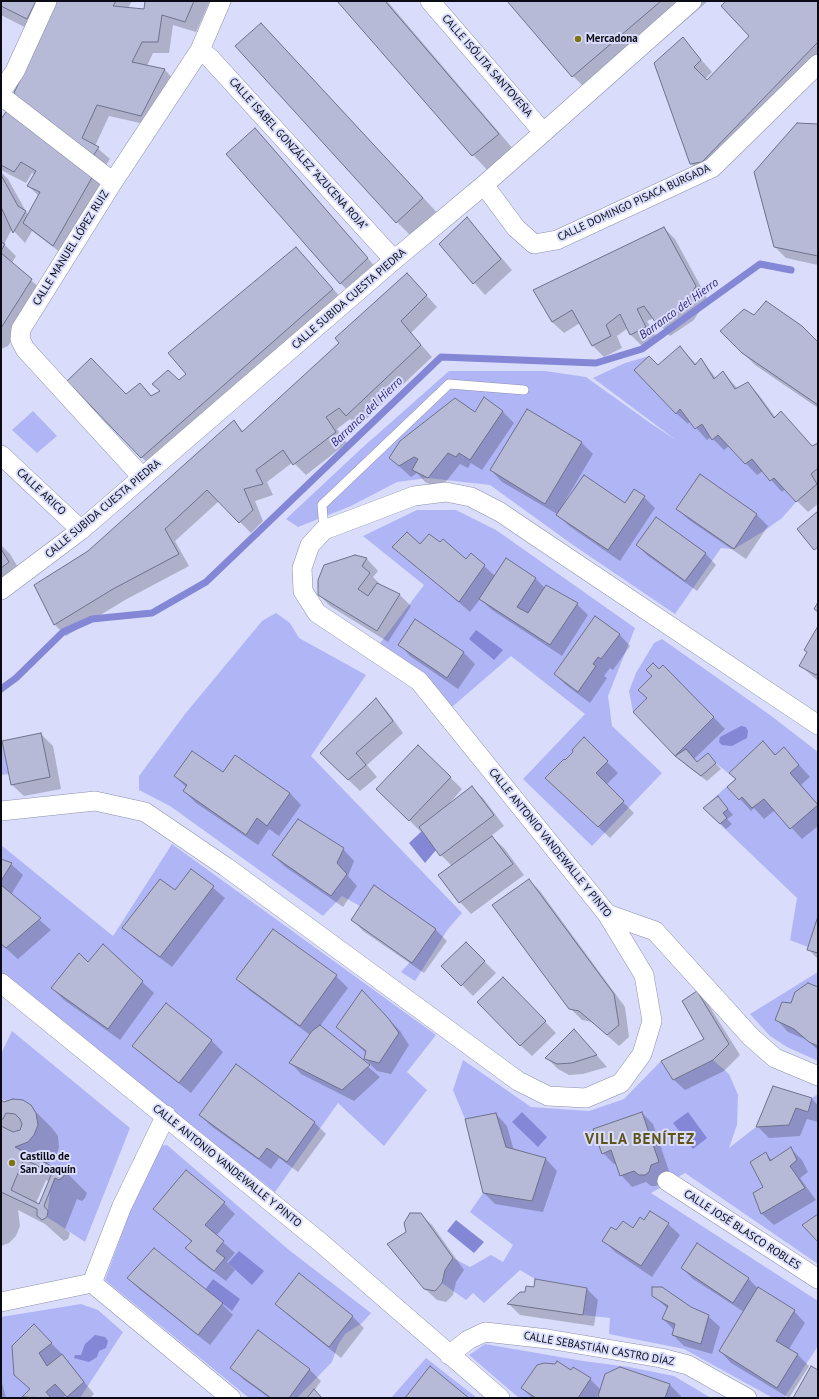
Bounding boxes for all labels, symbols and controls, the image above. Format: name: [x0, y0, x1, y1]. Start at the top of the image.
street label: CALLE ISÓLITA SANTOVEÑA: [439, 12, 535, 120]
place label: Mercadona: [586, 32, 638, 46]
marker: Mercadona: [573, 34, 583, 44]
street label: CALLE ISABEL GONZÁLEZ "AZUCENA ROJA": [226, 75, 370, 233]
street label: CALLE DOMINGO PISACA BURGADA: [556, 162, 712, 244]
street label: CALLE MANUEL LÓPEZ RUIZ: [30, 188, 112, 308]
street label: CALLE SUBIDA CUESTA PIEDRA: [289, 246, 409, 352]
water label: Barranco del Hierro: [636, 275, 722, 343]
water label: Barranco del Hierro: [328, 374, 406, 450]
street label: CALLE SUBIDA CUESTA PIEDRA: [43, 457, 163, 561]
street label: CALLE ARICO: [14, 466, 68, 518]
street label: CALLE ANTONIO VANDEWALLE Y PINTO: [486, 766, 614, 920]
street label: CALLE ANTONIO VANDEWALLE Y PINTO: [150, 1102, 304, 1230]
district label: VILLA BENÍTEZ: [585, 1131, 695, 1149]
place label: Castillo de San Joaquín: [20, 1150, 76, 1176]
marker: Castillo de San Joaquín: [7, 1158, 17, 1168]
street label: CALLE JOSÉ BLASCO ROBLES: [681, 1187, 803, 1273]
street label: CALLE SEBASTIÁN CASTRO DÍAZ: [523, 1329, 675, 1369]

